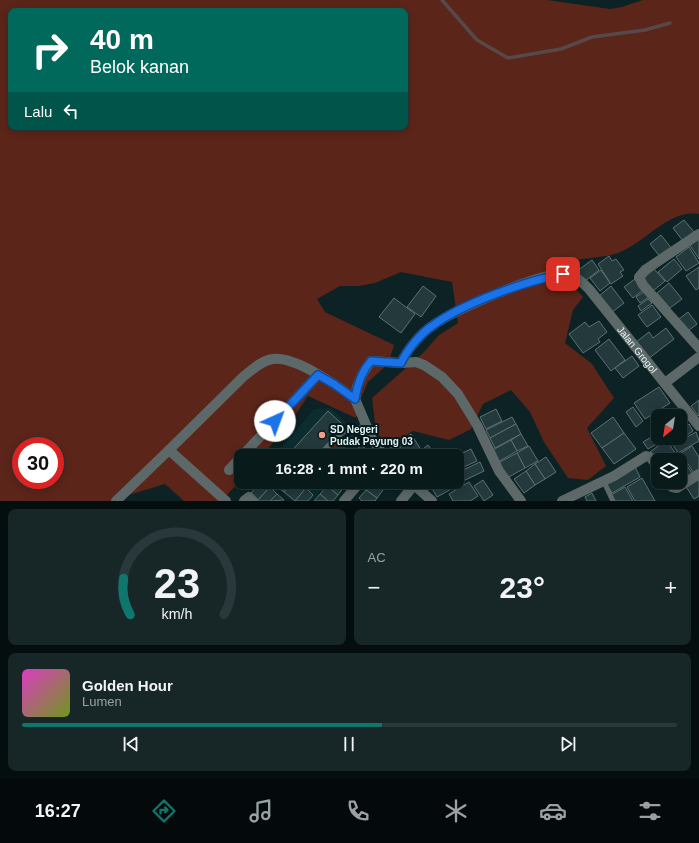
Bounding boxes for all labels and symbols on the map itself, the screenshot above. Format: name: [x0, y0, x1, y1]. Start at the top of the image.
pin: [546, 257, 580, 291]
street label: Jalan Grogol: [615, 324, 660, 375]
position arrow: [254, 400, 296, 442]
north arrow: [651, 409, 687, 445]
place label: SD Negeri Pudak Payung 03: [330, 424, 413, 447]
marker: SD Negeri Pudak Payung 03: [317, 430, 327, 440]
speed limit sign: 30: [12, 437, 64, 489]

